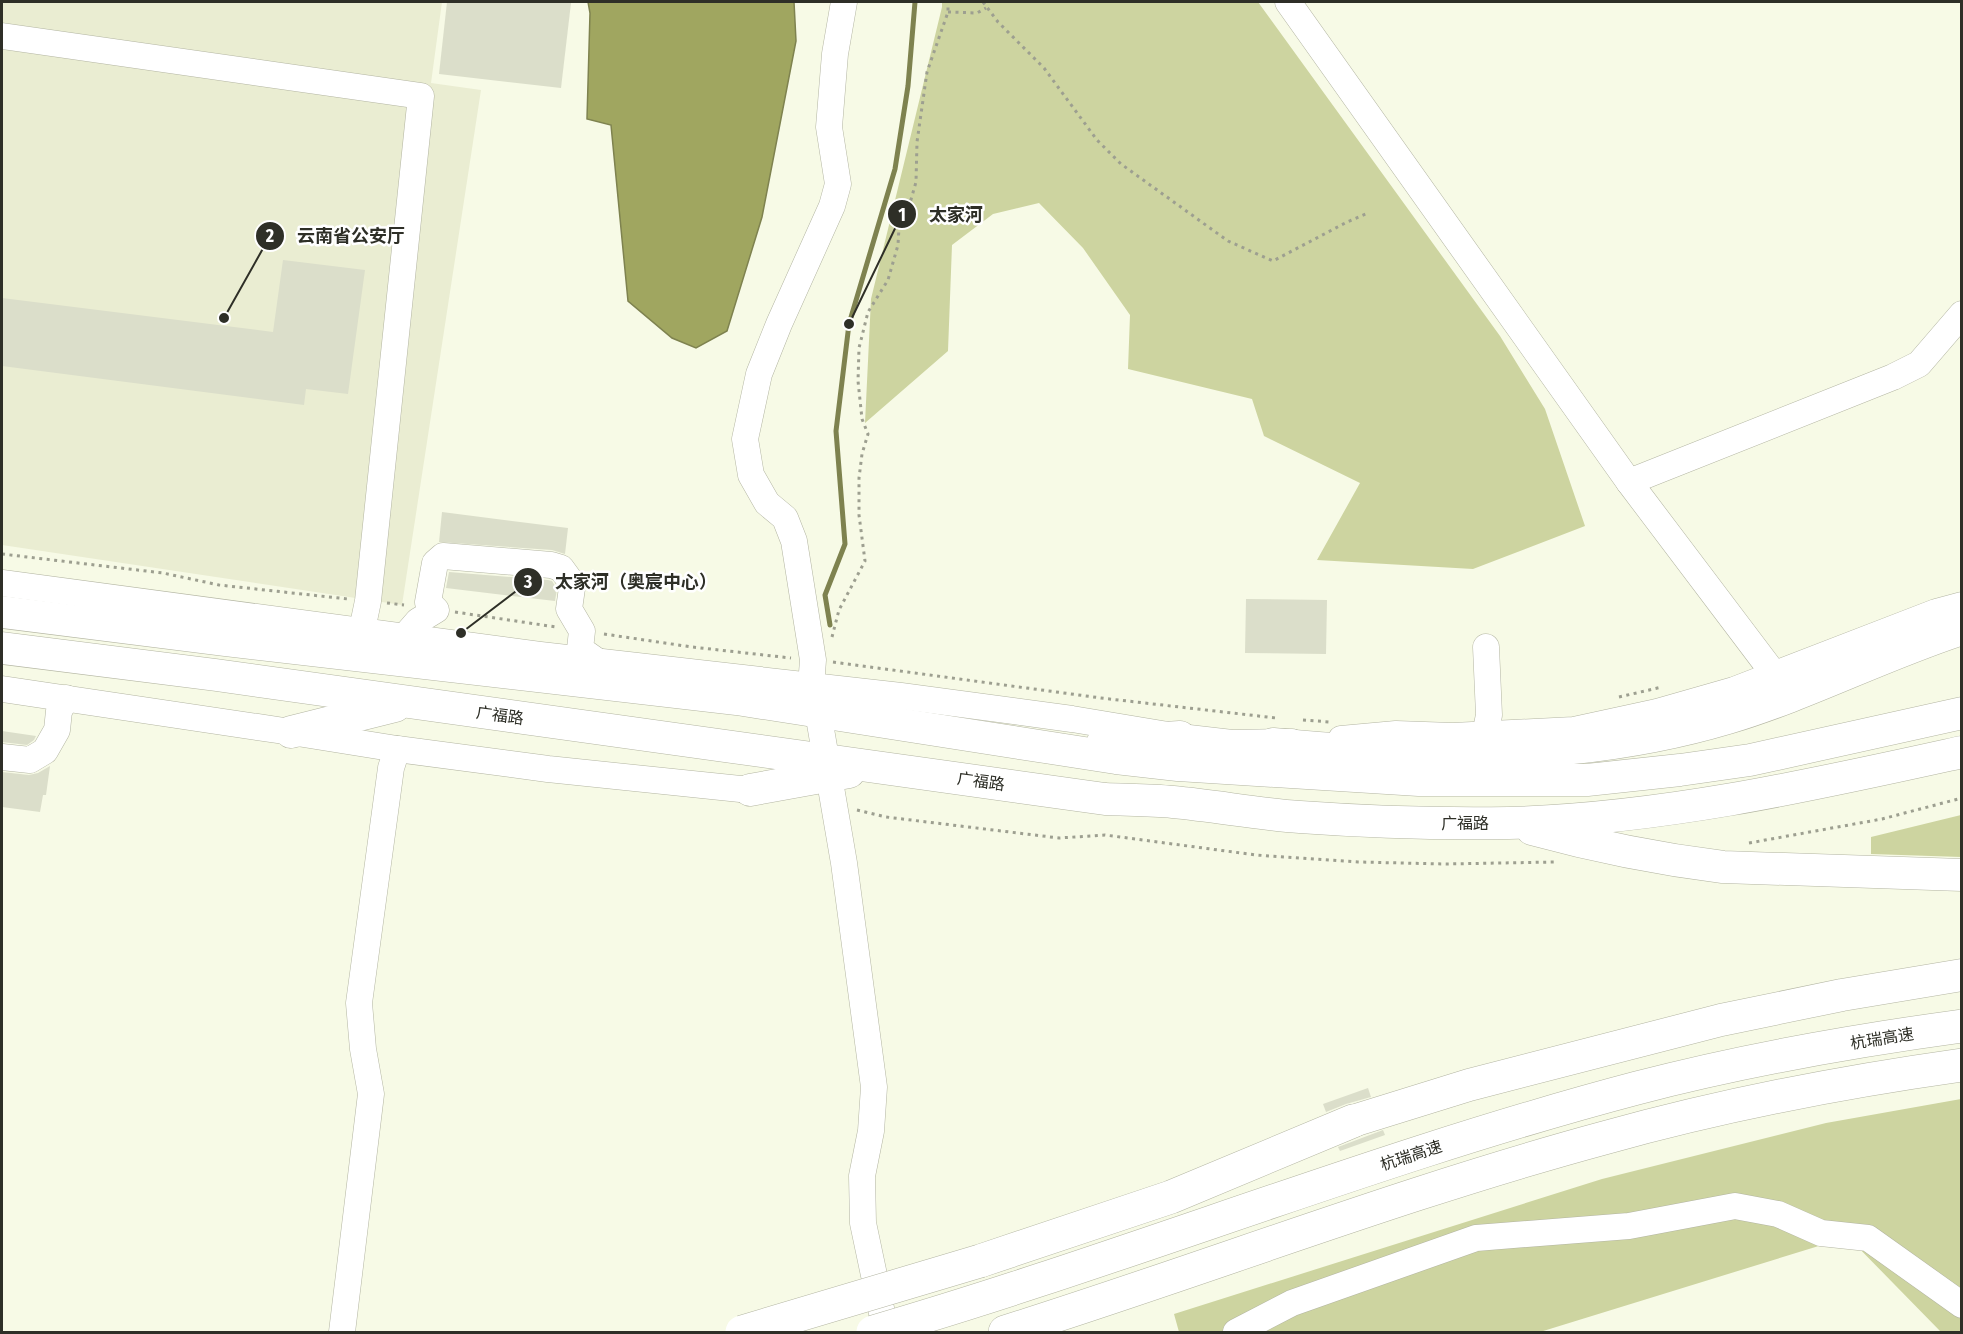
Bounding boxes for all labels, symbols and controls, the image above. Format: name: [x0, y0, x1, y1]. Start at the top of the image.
callout: 太家河: [887, 196, 995, 232]
text: 1: [898, 204, 906, 226]
text: 太家河: [929, 204, 983, 226]
callout: 云南省公安厅: [255, 218, 417, 254]
text: 2: [265, 225, 274, 247]
text: 云南省公安厅: [297, 225, 405, 247]
callout: 太家河（奥宸中心）: [513, 564, 729, 600]
text: 3: [523, 571, 533, 593]
text: 太家河（奥宸中心）: [555, 571, 717, 593]
street label: 广福路: [475, 703, 525, 728]
street label: 广福路: [956, 769, 1006, 794]
street label: 广福路: [1441, 814, 1489, 833]
street label: 杭瑞高速: [1849, 1024, 1915, 1053]
street label: 杭瑞高速: [1378, 1137, 1445, 1174]

